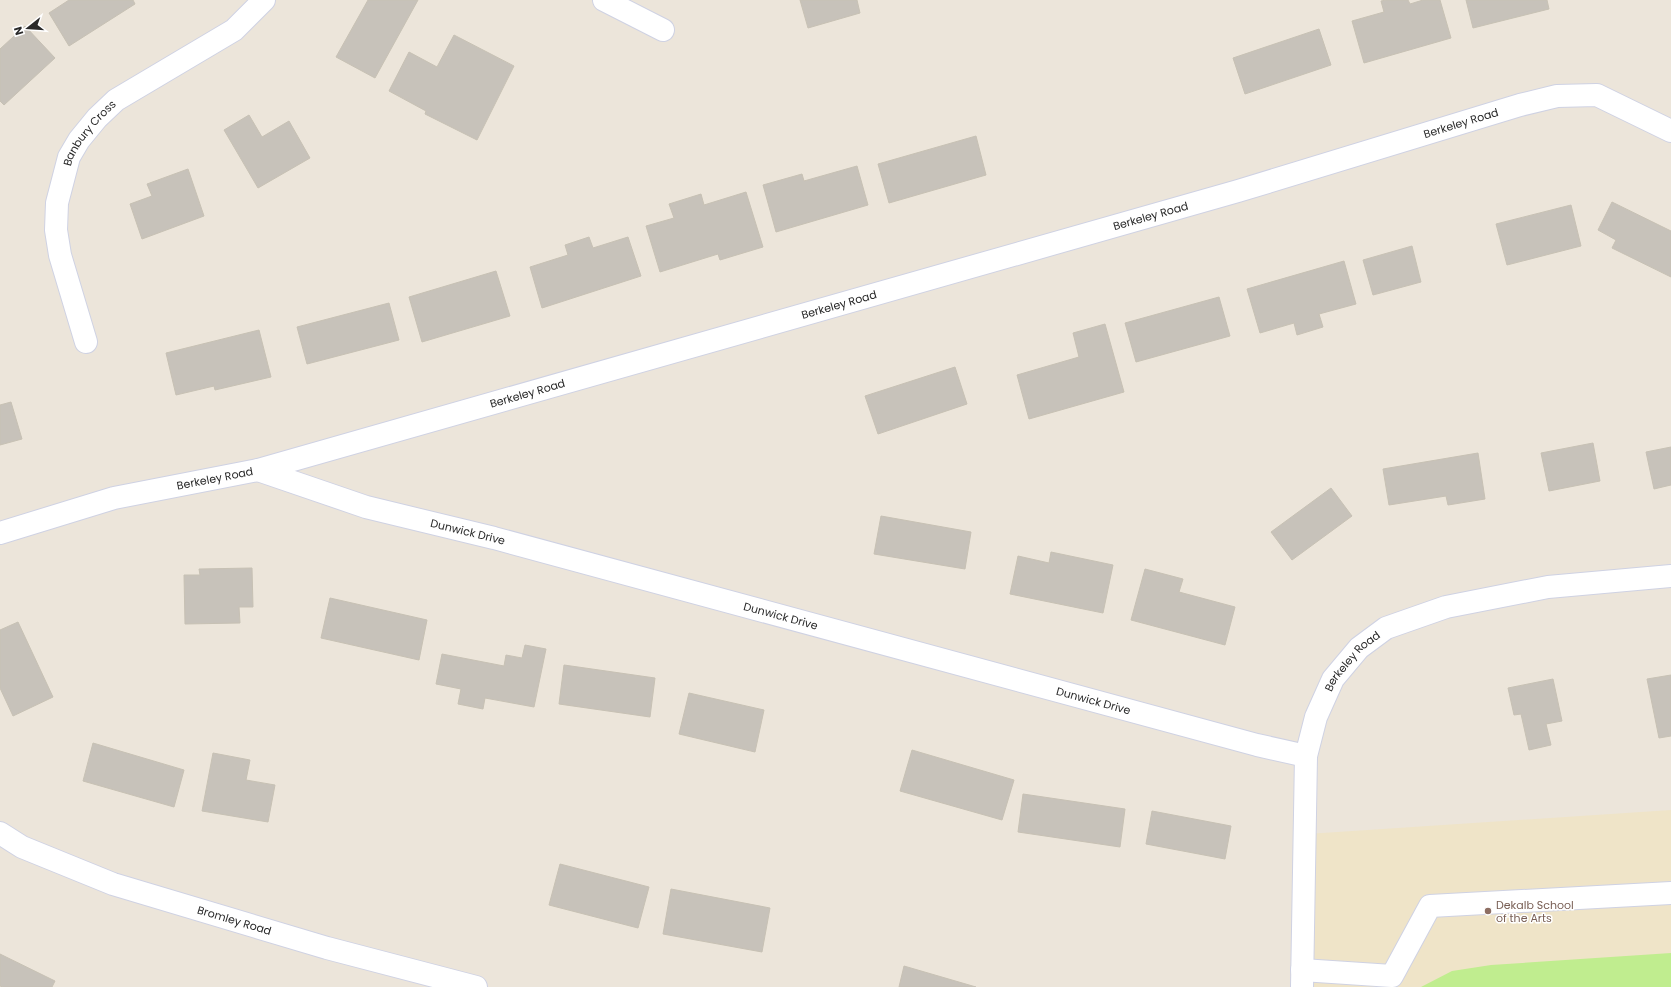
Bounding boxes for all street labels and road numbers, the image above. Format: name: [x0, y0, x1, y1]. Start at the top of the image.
street label: Banbury Cross: [59, 96, 120, 167]
street label: Berkeley Road: [1422, 104, 1500, 142]
street label: Berkeley Road: [1111, 198, 1190, 234]
street label: Berkeley Road: [800, 286, 878, 323]
street label: Berkeley Road: [488, 375, 567, 412]
street label: Berkeley Road: [175, 463, 254, 494]
street label: Dunwick Drive: [429, 515, 507, 549]
street label: Dunwick Drive: [742, 598, 820, 634]
street label: Berkeley Road: [1321, 627, 1383, 694]
street label: Dunwick Drive: [1054, 683, 1133, 718]
street label: Bromley Road: [195, 902, 273, 939]

